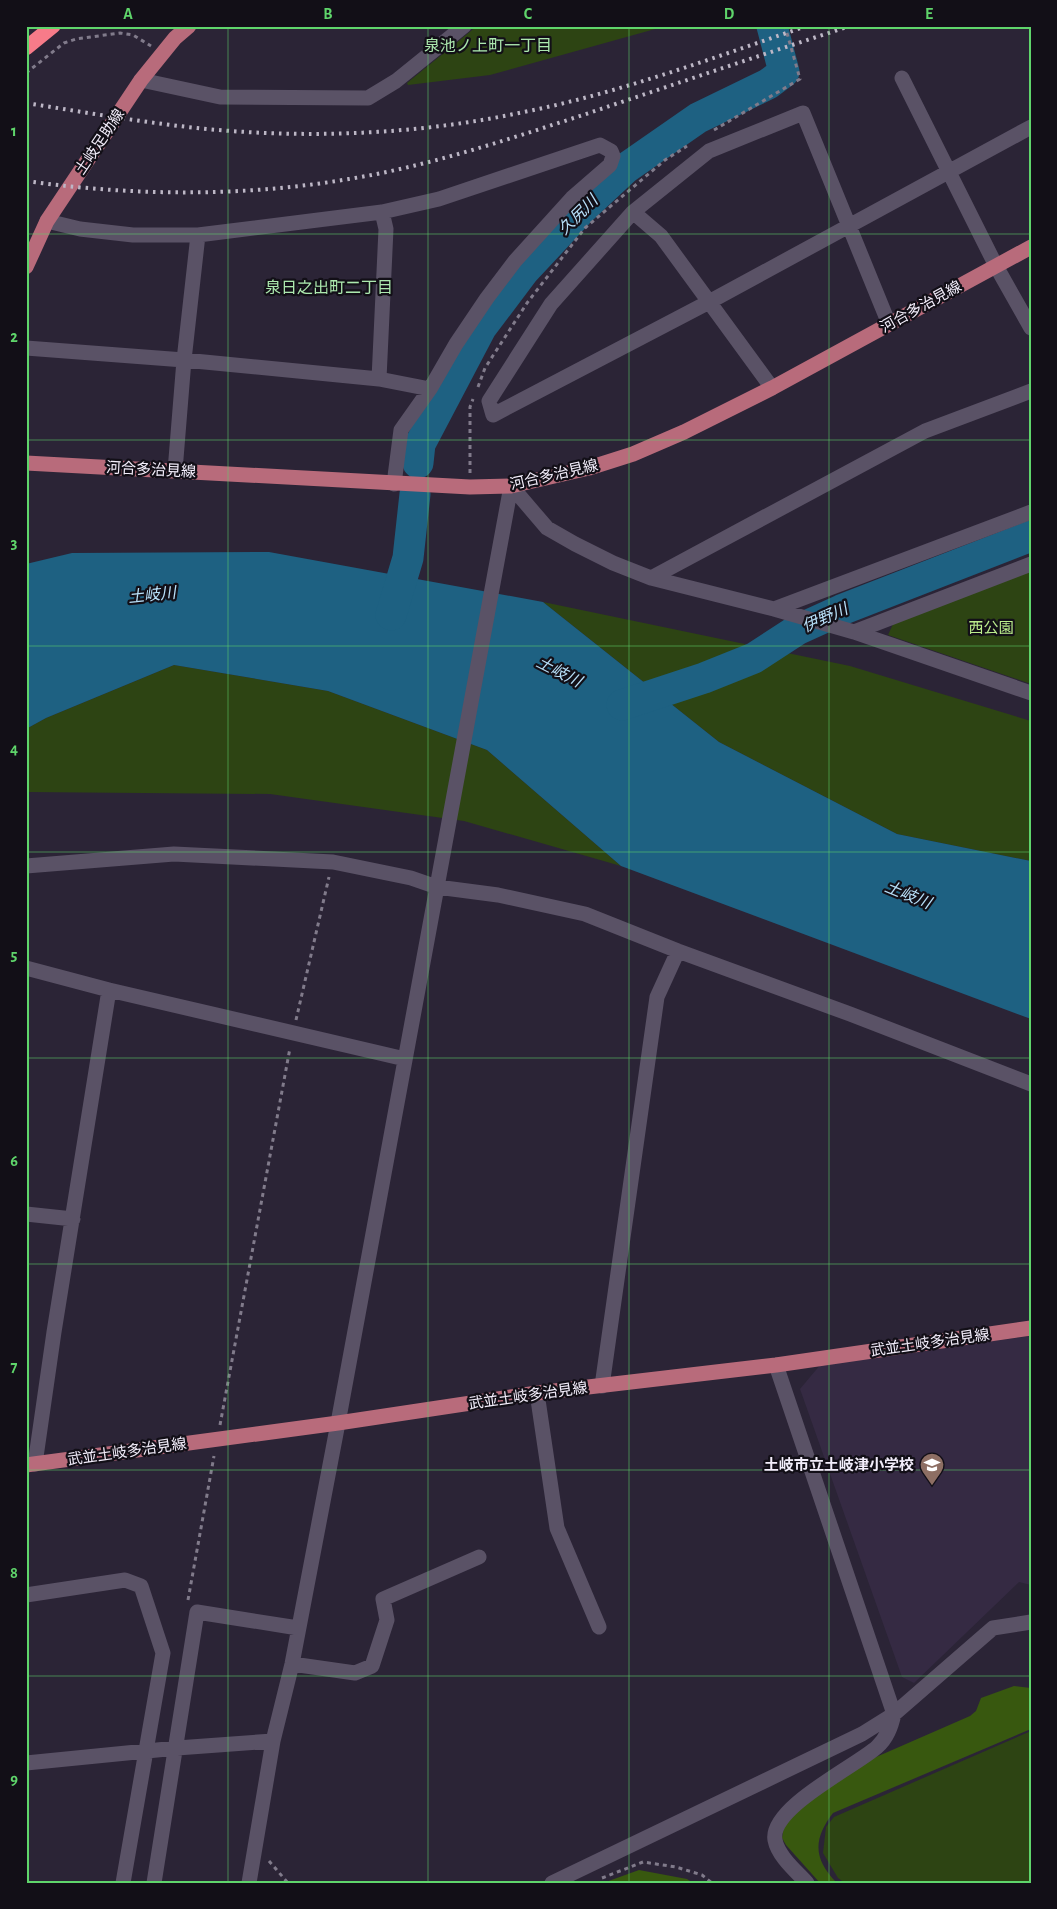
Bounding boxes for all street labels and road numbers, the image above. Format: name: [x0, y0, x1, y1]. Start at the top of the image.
street label: 土岐足助線: [72, 106, 127, 177]
street label: 河合多治見線: [878, 278, 964, 335]
street label: 河合多治見線: [508, 457, 600, 492]
street label: 河合多治見線: [106, 459, 196, 480]
street label: 武並土岐多治見線: [869, 1326, 990, 1359]
street label: 武並土岐多治見線: [467, 1379, 588, 1412]
street label: 武並土岐多治見線: [66, 1435, 187, 1468]

